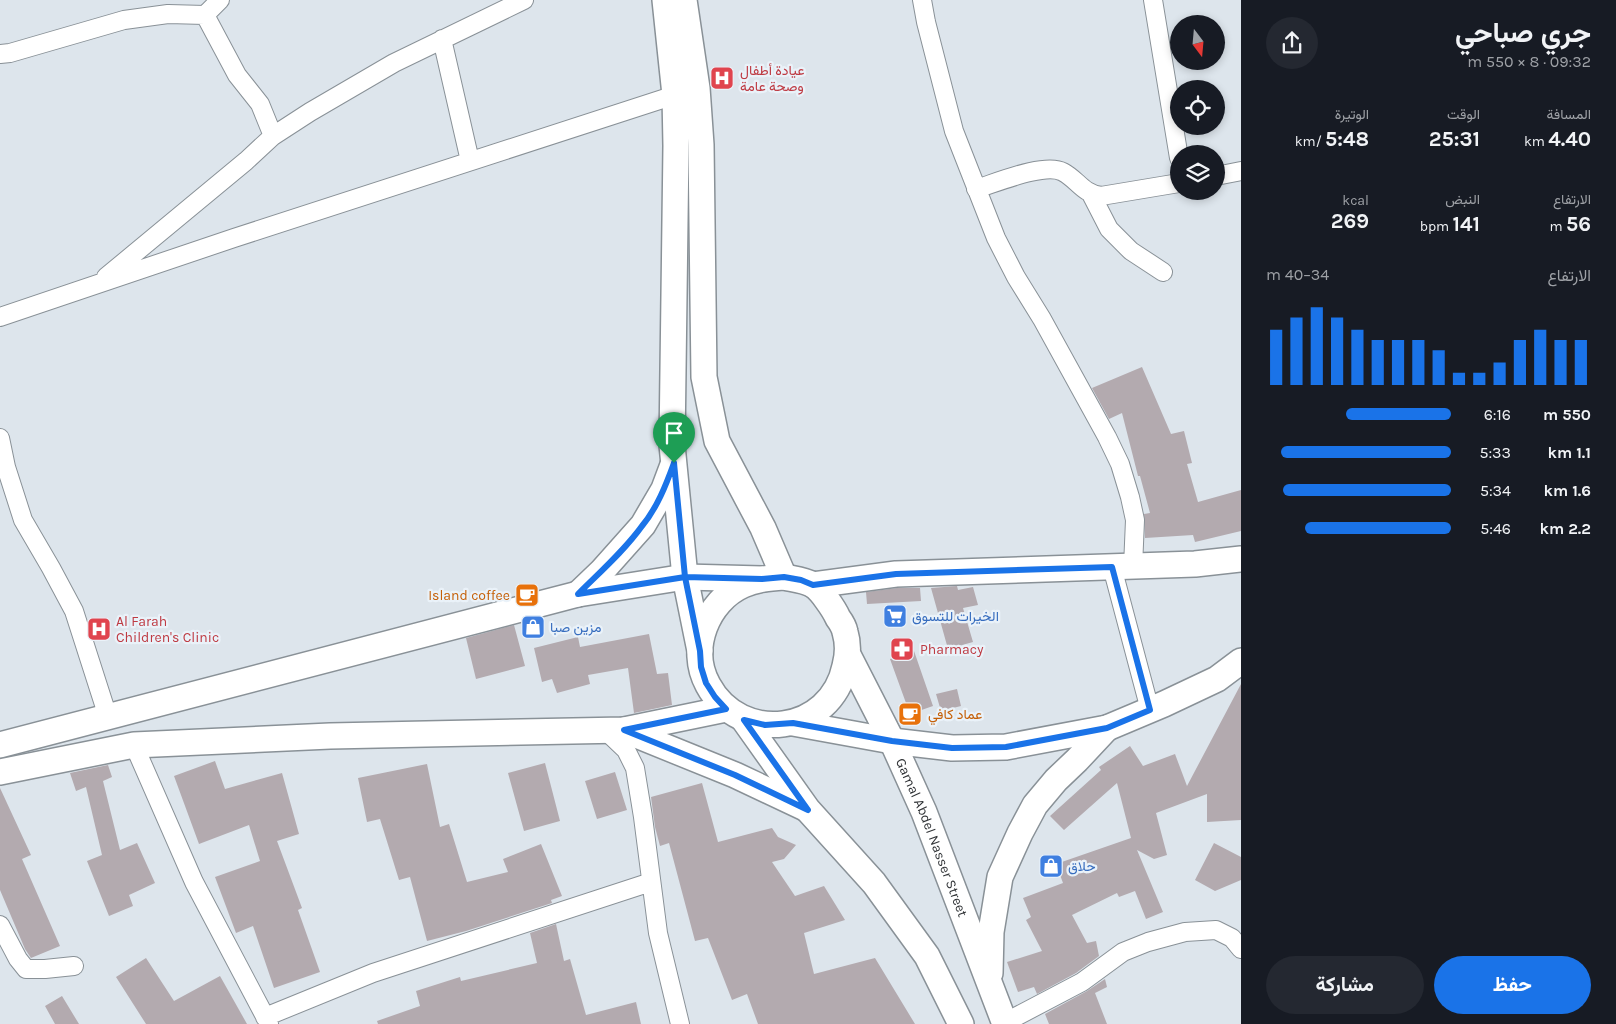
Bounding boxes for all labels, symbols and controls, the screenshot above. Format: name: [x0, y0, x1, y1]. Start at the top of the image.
north arrow: [1170, 15, 1225, 70]
map controls: [1170, 15, 1225, 200]
text: جري صباحي: [1455, 16, 1591, 49]
button: share: [1266, 17, 1318, 69]
text: 09:32 · 8 × 550 m: [1467, 52, 1591, 71]
place label: عيادة أطفال وصحة عامة: [740, 62, 805, 95]
hospital icon: عيادة أطفال وصحة عامة: [709, 65, 735, 91]
button: locate: [1170, 80, 1225, 135]
text: الوتيرة: [1335, 106, 1369, 123]
text: الوقت: [1447, 106, 1480, 123]
text: المسافة: [1547, 106, 1591, 123]
text: 5:48: [1325, 127, 1369, 151]
text: 25:31: [1429, 127, 1480, 151]
text: 4.40: [1548, 127, 1591, 151]
text: /km: [1295, 133, 1325, 150]
text: km: [1524, 133, 1548, 150]
button: layers: [1170, 145, 1225, 200]
text: النبض: [1445, 191, 1480, 208]
text: الارتفاع: [1553, 191, 1591, 208]
text: kcal: [1342, 192, 1369, 209]
text: 269: [1331, 209, 1369, 233]
text: 141: [1453, 212, 1480, 236]
text: 56: [1566, 212, 1591, 236]
text: bpm: [1420, 218, 1453, 235]
text: m: [1550, 218, 1566, 235]
text: 34–40 m: [1266, 265, 1329, 284]
text: الارتفاع: [1548, 266, 1591, 285]
text: 6:16: [1484, 405, 1511, 424]
text: 550 m: [1543, 405, 1591, 424]
pin: [653, 412, 695, 463]
icon: arrive: [660, 419, 688, 447]
text: 5:33: [1479, 443, 1511, 462]
text: 1.1 km: [1547, 443, 1591, 462]
text: 5:34: [1480, 481, 1511, 500]
text: 1.6 km: [1543, 481, 1591, 500]
text: 5:46: [1480, 519, 1511, 538]
text: 2.2 km: [1539, 519, 1591, 538]
cafe icon: Island coffee: [514, 582, 540, 608]
place label: Island coffee: [428, 587, 510, 604]
supermarket icon: الخيرات للتسوق: [882, 603, 908, 629]
place label: الخيرات للتسوق: [912, 608, 999, 625]
place label: Al Farah Children's Clinic: [116, 613, 219, 646]
shop icon: مزين صبا: [520, 614, 546, 640]
hospital icon: Al Farah Children's Clinic: [86, 616, 112, 642]
place label: مزين صبا: [550, 619, 601, 636]
pharmacy icon: Pharmacy: [889, 636, 915, 662]
place label: Pharmacy: [920, 641, 984, 658]
cafe icon: عماد كافي: [897, 701, 923, 727]
place label: عماد كافي: [928, 706, 982, 726]
street label: Gamal Abdel Nasser Street: [892, 755, 972, 919]
shop icon: حلاق: [1038, 853, 1064, 879]
place label: حلاق: [1068, 858, 1096, 875]
button: مشاركة: [1266, 956, 1424, 1014]
button: حفظ: [1434, 956, 1591, 1014]

